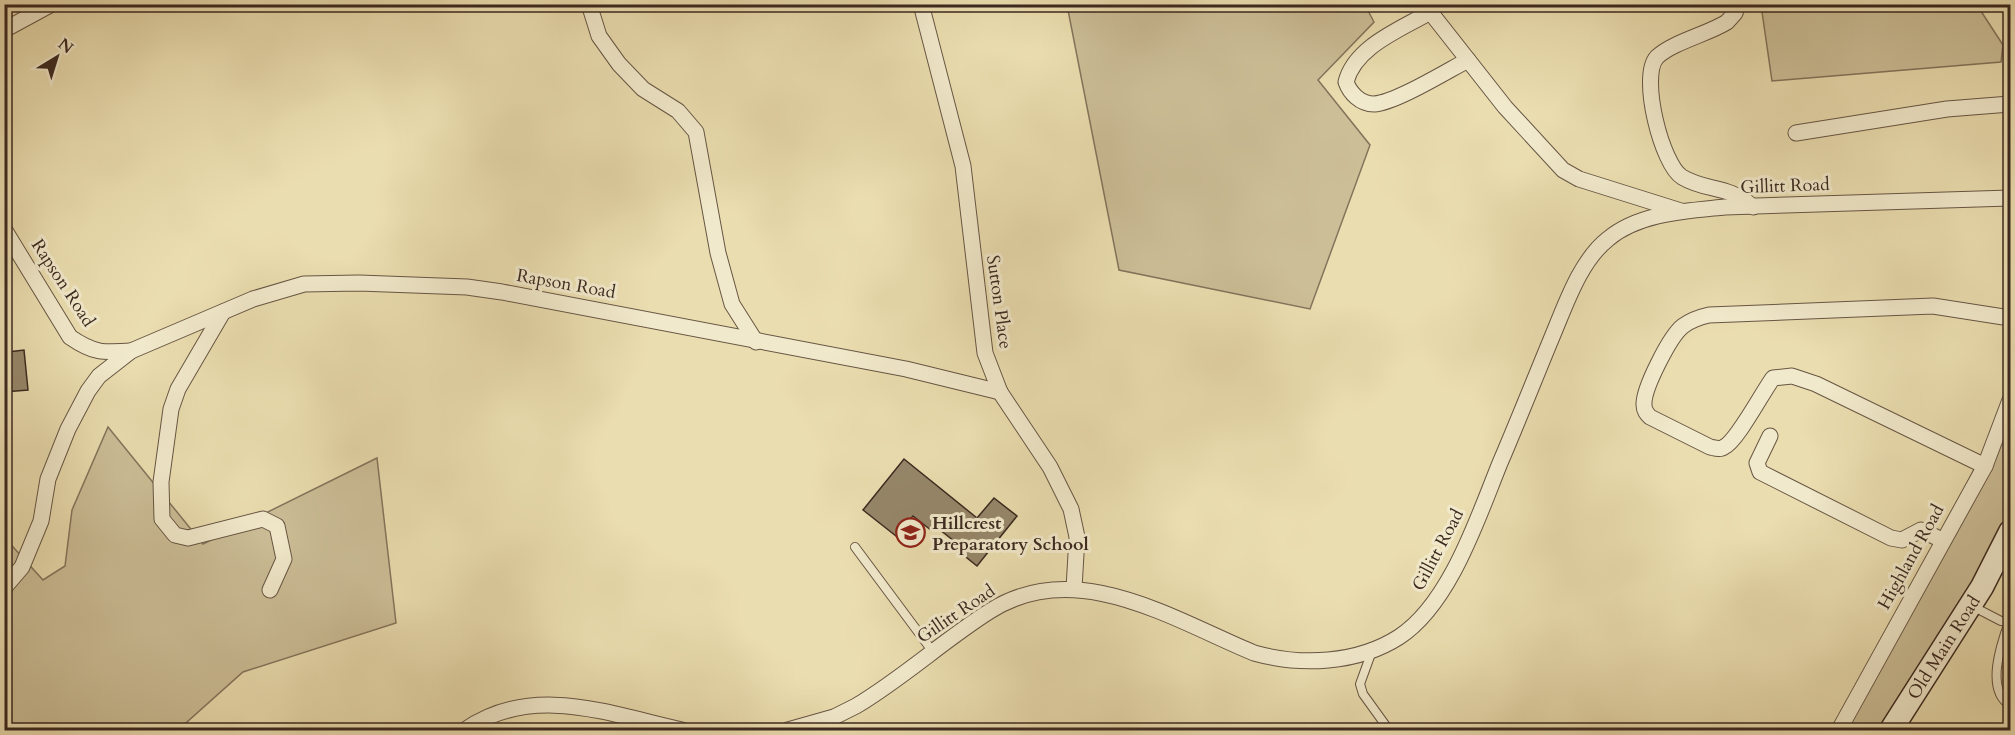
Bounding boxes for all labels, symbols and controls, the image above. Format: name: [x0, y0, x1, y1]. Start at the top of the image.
north arrow: [27, 27, 87, 87]
text: N: [53, 33, 78, 59]
street label: Gillitt Road: [1740, 172, 1830, 200]
street label: Rapson Road: [25, 234, 101, 332]
street label: Sutton Place: [980, 253, 1018, 351]
street label: Rapson Road: [514, 263, 618, 305]
street label: Highland Road: [1872, 500, 1950, 614]
street label: Gillitt Road: [1406, 504, 1470, 595]
place label: Hillcrest Preparatory School: [932, 511, 1089, 557]
school or university icon: Hillcrest Preparatory School: [895, 517, 927, 549]
street label: Gillitt Road: [912, 578, 1000, 649]
street label: Old Main Road: [1901, 590, 1986, 704]

